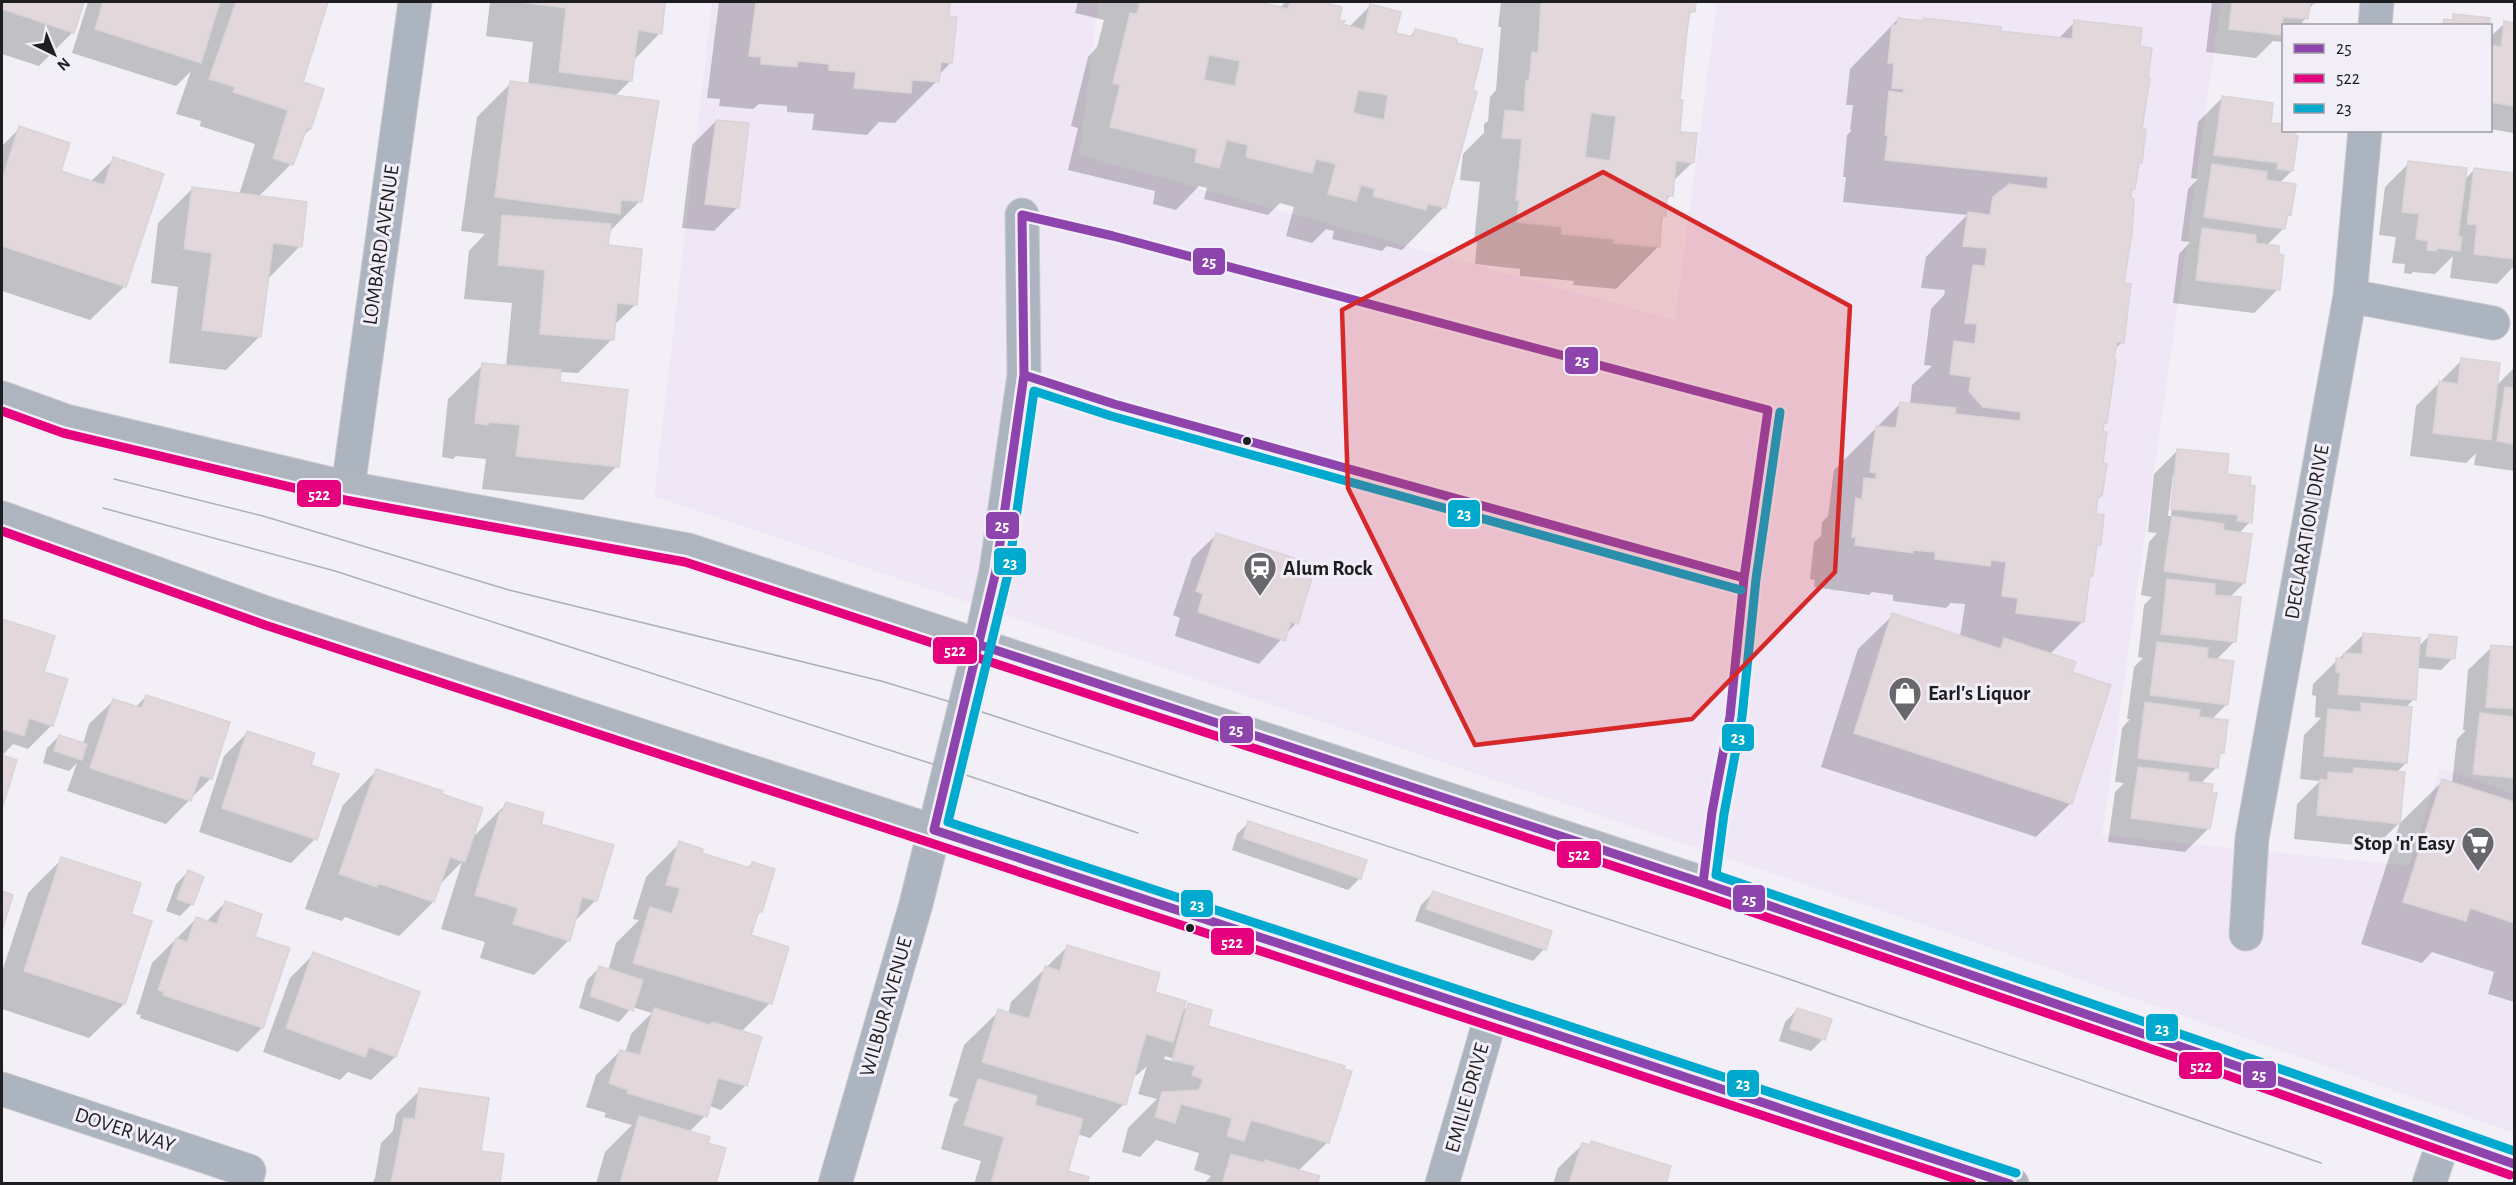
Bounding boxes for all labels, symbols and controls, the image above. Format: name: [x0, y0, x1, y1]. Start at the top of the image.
north arrow: [24, 24, 84, 84]
legend: [2282, 24, 2492, 132]
text: 25: [2336, 40, 2352, 58]
text: N: [54, 55, 73, 74]
text: 522: [2336, 70, 2360, 88]
text: 23: [2336, 100, 2352, 118]
street label: LOMBARD AVENUE: [359, 164, 403, 326]
line badge: 25: [1192, 247, 1226, 276]
text: 25: [1202, 254, 1216, 270]
line badge: 25: [1564, 346, 1599, 375]
text: 25: [1575, 353, 1589, 369]
unlabelled marker: [1241, 435, 1253, 447]
street label: DECLARATION DRIVE: [2281, 443, 2333, 621]
line badge: 522: [296, 479, 342, 508]
text: 522: [308, 487, 330, 503]
line badge: 23: [1447, 499, 1481, 528]
text: 23: [1457, 506, 1471, 522]
line badge: 25: [985, 511, 1020, 540]
text: 25: [995, 518, 1009, 534]
line badge: 23: [993, 547, 1027, 576]
station icon: Alum Rock: [1242, 550, 1278, 597]
text: 23: [1003, 555, 1017, 571]
place label: Alum Rock: [1283, 558, 1373, 579]
line badge: 522: [932, 636, 978, 665]
text: 522: [944, 643, 966, 659]
shop icon: Earl's Liquor: [1887, 675, 1923, 722]
place label: Earl's Liquor: [1928, 683, 2031, 704]
line badge: 25: [1219, 715, 1254, 744]
text: 25: [1229, 722, 1243, 738]
line badge: 23: [1721, 723, 1755, 752]
text: 23: [1731, 730, 1745, 746]
supermarket icon: Stop 'n' Easy: [2460, 825, 2496, 872]
place label: Stop 'n' Easy: [2354, 833, 2456, 854]
line badge: 522: [1556, 840, 1602, 869]
text: 522: [1568, 847, 1590, 863]
line badge: 25: [1732, 884, 1766, 913]
line badge: 23: [1180, 889, 1214, 918]
text: 25: [1742, 892, 1756, 908]
text: 23: [1190, 897, 1204, 913]
unlabelled marker: [1184, 922, 1196, 934]
line badge: 522: [1210, 927, 1255, 956]
street label: WILBUR AVENUE: [856, 935, 916, 1079]
text: 522: [1221, 935, 1243, 951]
line badge: 23: [2145, 1013, 2179, 1042]
text: 23: [2155, 1021, 2169, 1037]
street label: EMILIE DRIVE: [1441, 1041, 1493, 1155]
line badge: 522: [2178, 1051, 2223, 1080]
text: 522: [2190, 1059, 2212, 1075]
line badge: 25: [2242, 1060, 2277, 1089]
text: 25: [2252, 1067, 2266, 1083]
line badge: 23: [1726, 1069, 1760, 1098]
text: 23: [1736, 1076, 1750, 1092]
street label: DOVER WAY: [72, 1104, 178, 1156]

